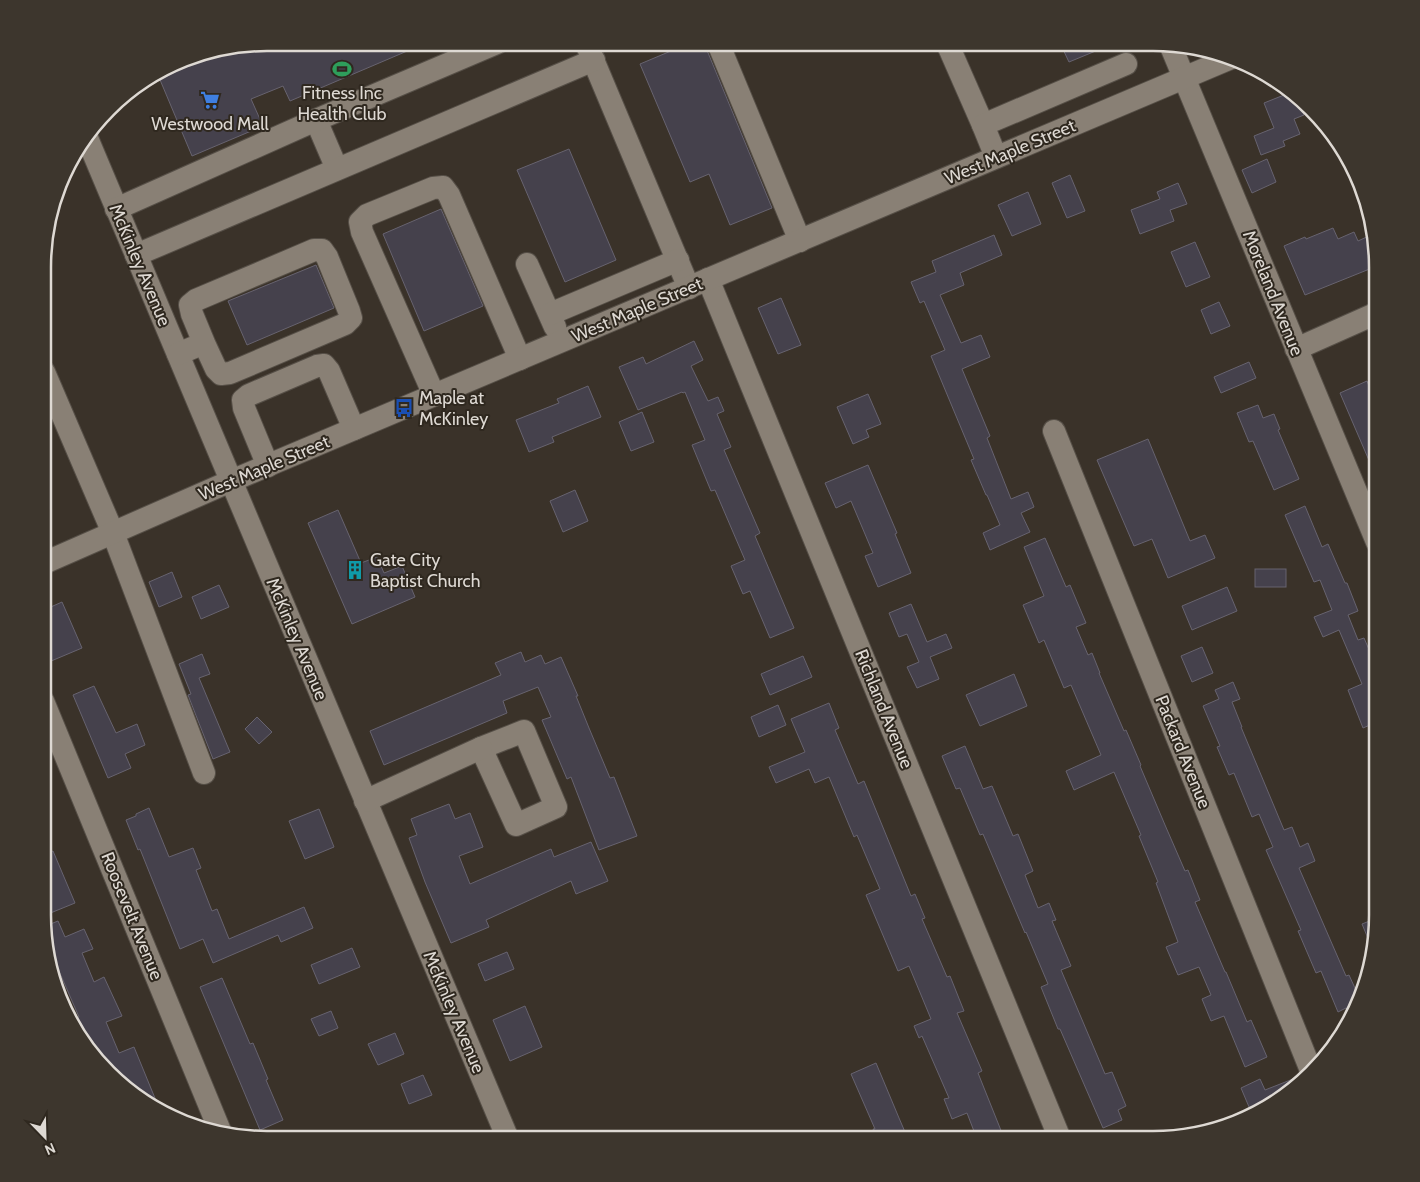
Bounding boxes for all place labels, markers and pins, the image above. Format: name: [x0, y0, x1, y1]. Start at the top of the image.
sports icon: Fitness Inc Health Club: [331, 58, 353, 80]
place label: Fitness Inc Health Club: [297, 82, 387, 125]
supermarket icon: Westwood Mall: [199, 89, 221, 111]
place label: Westwood Mall: [151, 113, 269, 135]
place label: Maple at McKinley: [419, 387, 488, 430]
bus stop icon: Maple at McKinley: [393, 397, 415, 419]
place label: Gate City Baptist Church: [370, 549, 480, 592]
building icon: Gate City Baptist Church: [344, 559, 366, 581]

